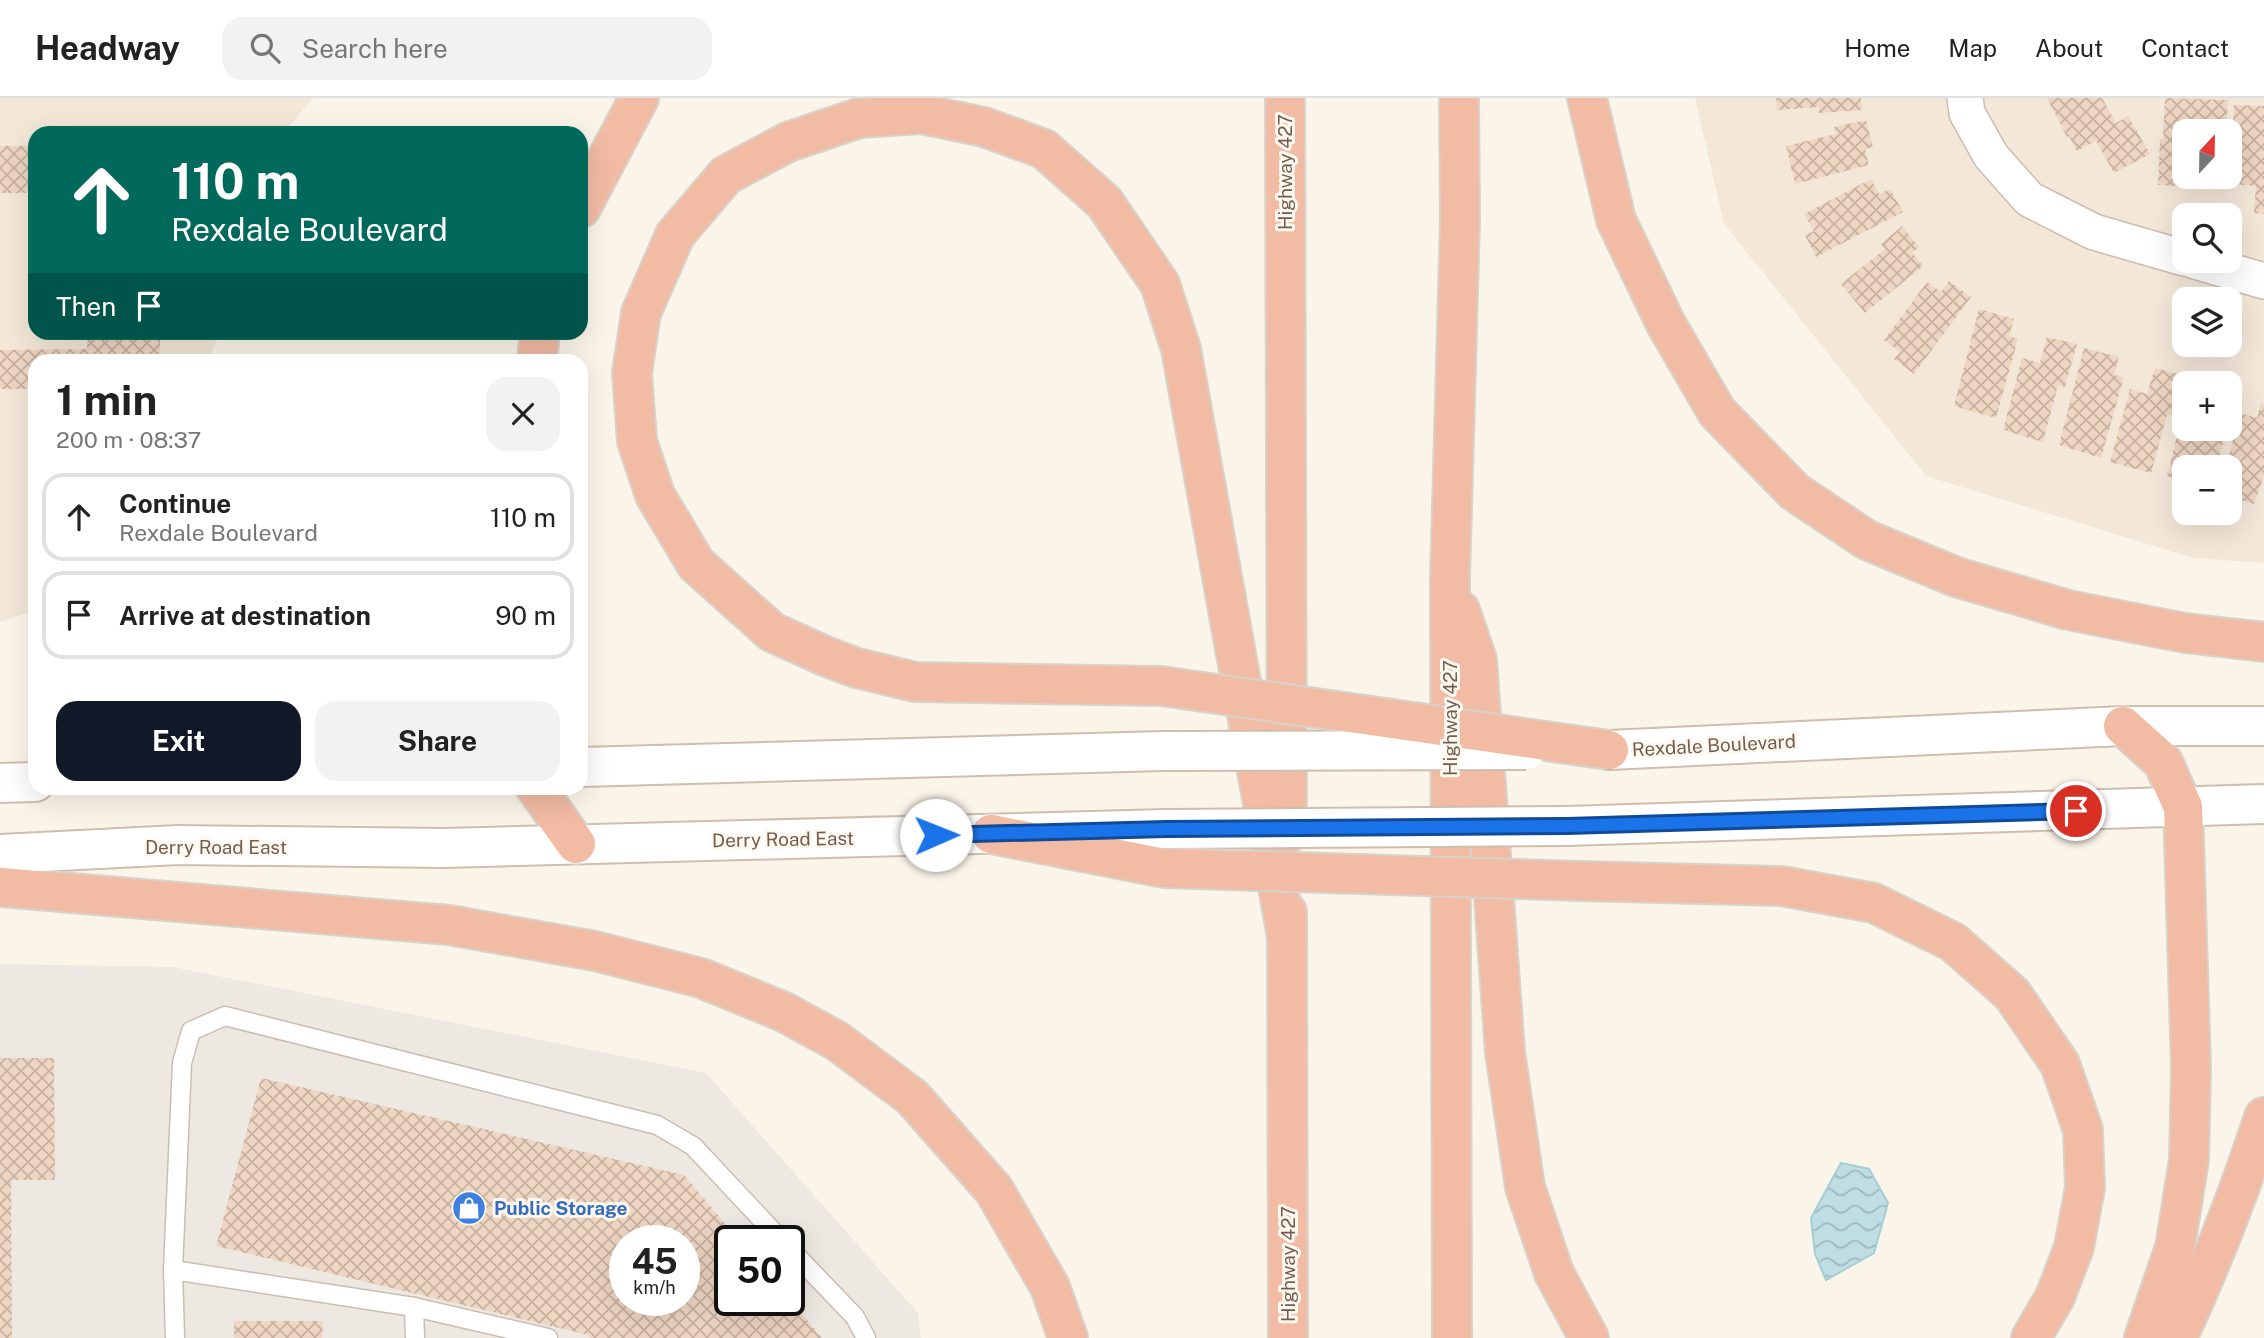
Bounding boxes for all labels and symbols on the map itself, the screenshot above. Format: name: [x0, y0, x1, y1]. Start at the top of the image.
street label: Highway 427: [1274, 114, 1296, 230]
north arrow: [2172, 119, 2242, 189]
street label: Highway 427: [1439, 660, 1461, 776]
street label: Rexdale Boulevard: [1631, 730, 1797, 760]
pin: [2046, 781, 2106, 841]
position arrow: [899, 798, 973, 872]
street label: Derry Road East: [712, 827, 854, 851]
street label: Derry Road East: [145, 836, 287, 858]
shop icon: Public Storage: [450, 1189, 488, 1227]
place label: Public Storage: [494, 1197, 628, 1219]
street label: Highway 427: [1277, 1206, 1299, 1322]
speed limit sign: 50: [714, 1225, 805, 1316]

